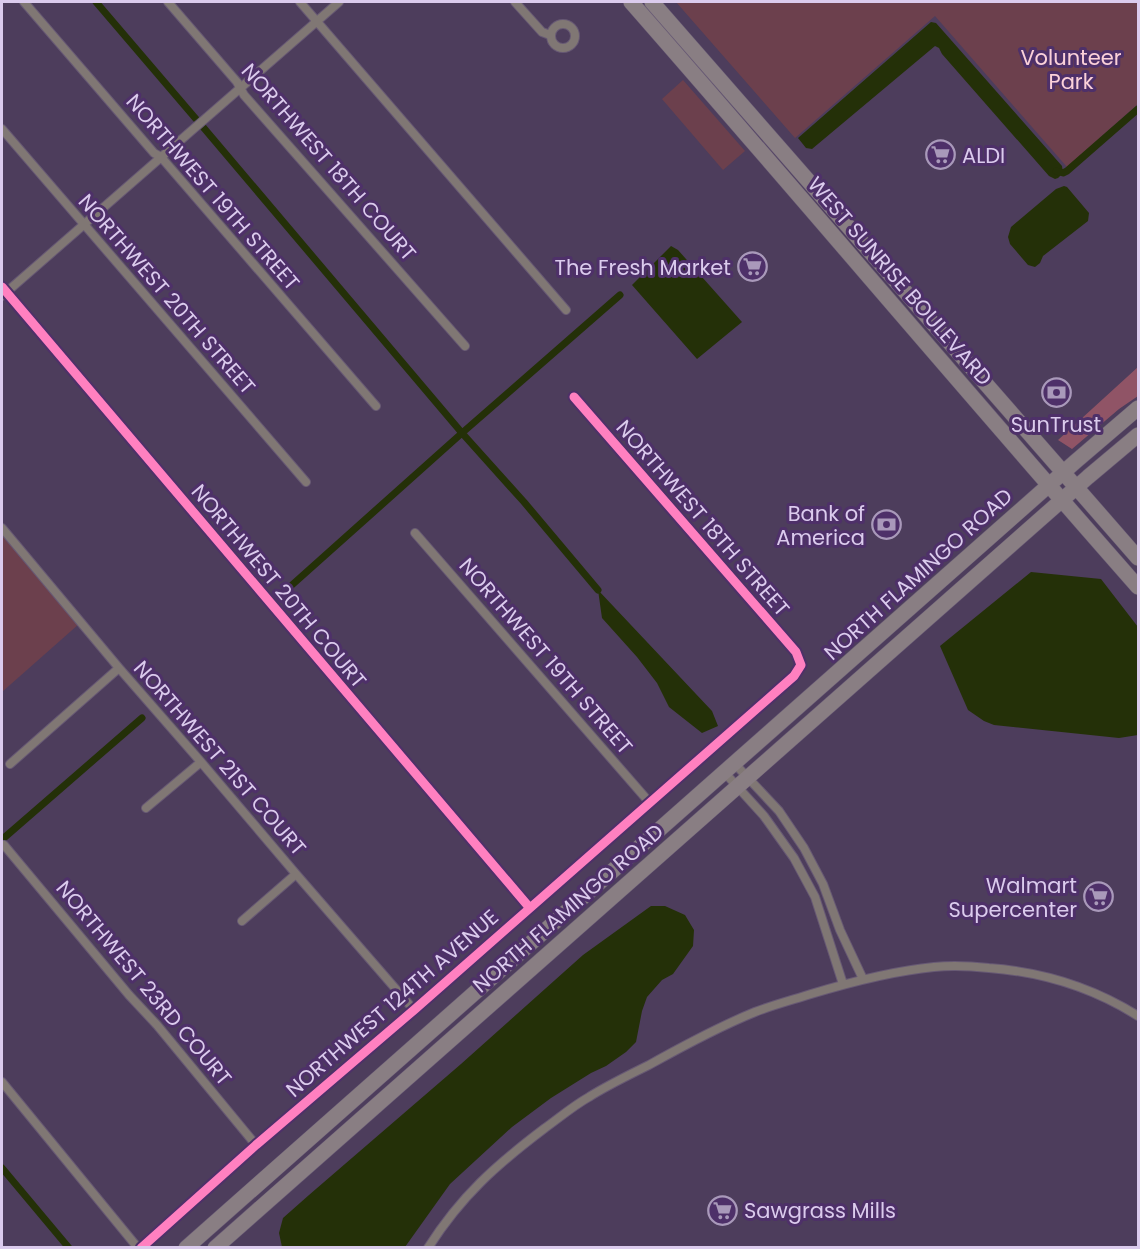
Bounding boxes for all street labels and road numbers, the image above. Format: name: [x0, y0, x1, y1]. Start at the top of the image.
street label: NORTHWEST 18TH COURT: [235, 57, 423, 267]
street label: NORTHWEST 19TH STREET: [120, 88, 306, 296]
street label: WEST SUNRISE BOULEVARD: [801, 170, 999, 392]
street label: NORTHWEST 20TH STREET: [72, 188, 262, 400]
street label: NORTHWEST 18TH STREET: [610, 414, 796, 622]
street label: NORTHWEST 20TH COURT: [185, 478, 373, 694]
street label: NORTH FLAMINGO ROAD: [818, 482, 1018, 666]
street label: NORTHWEST 19TH STREET: [453, 552, 639, 760]
street label: NORTHWEST 21ST COURT: [127, 654, 313, 862]
street label: NORTH FLAMINGO ROAD: [466, 817, 670, 999]
street label: NORTHWEST 23RD COURT: [50, 874, 238, 1092]
street label: NORTHWEST 124TH AVENUE: [280, 903, 504, 1103]

